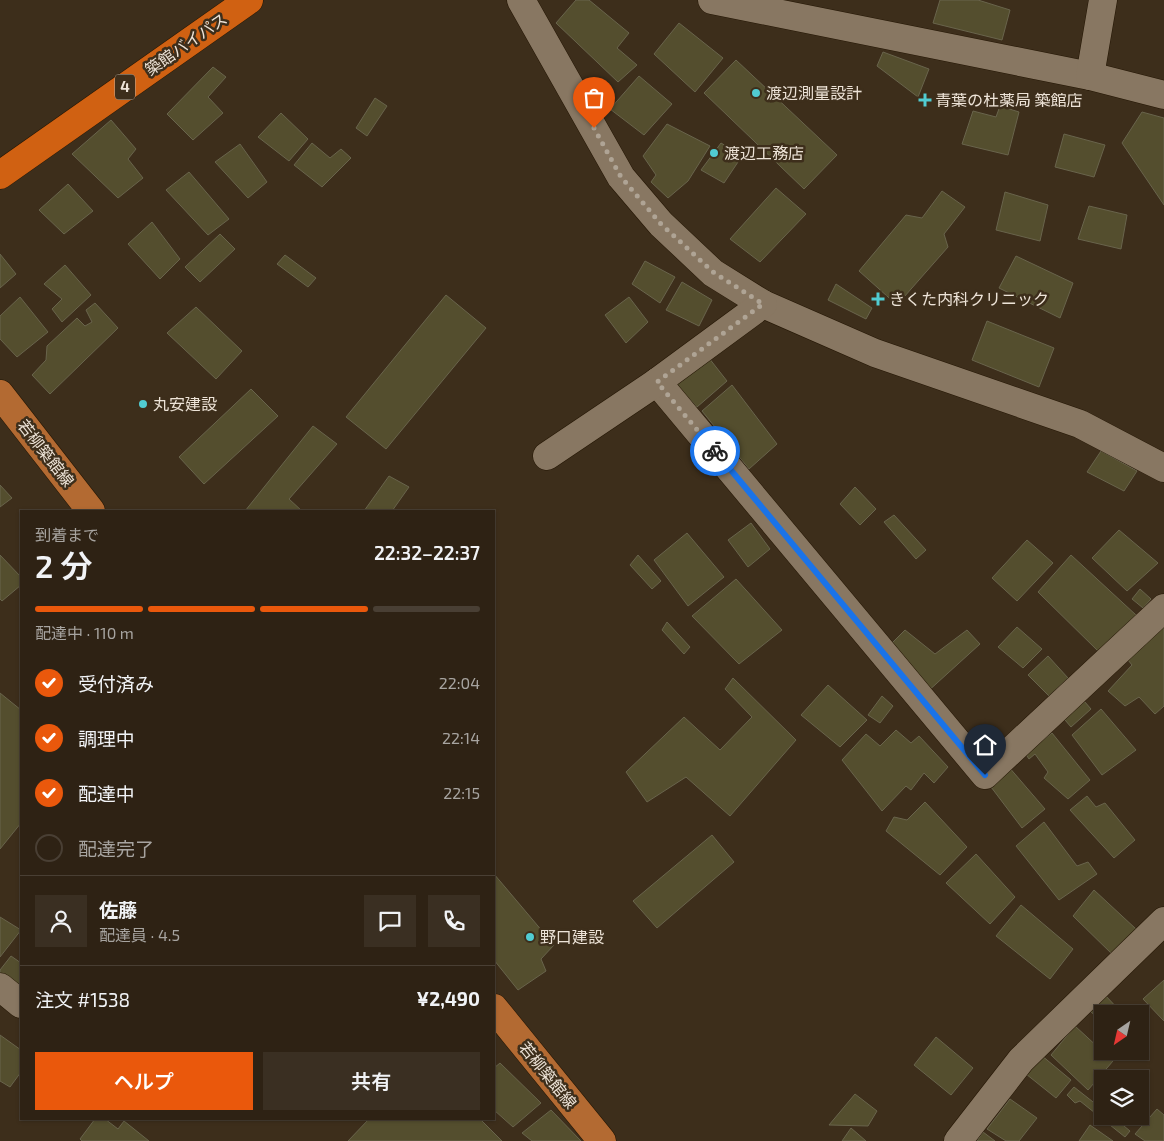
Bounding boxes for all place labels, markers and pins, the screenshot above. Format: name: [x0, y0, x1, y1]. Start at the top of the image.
pin: [573, 77, 615, 128]
place label: 渡辺測量設計: [766, 83, 862, 102]
marker: 渡辺測量設計: [750, 87, 762, 99]
place label: 青葉の杜薬局 築館店: [935, 90, 1083, 109]
marker: 青葉の杜薬局 築館店: [919, 94, 931, 106]
place label: 渡辺工務店: [724, 143, 804, 162]
marker: 渡辺工務店: [708, 147, 720, 159]
place label: きくた内科クリニック: [889, 289, 1049, 308]
marker: きくた内科クリニック: [871, 292, 885, 306]
place label: 丸安建設: [153, 394, 217, 413]
marker: 丸安建設: [137, 398, 149, 410]
pin: [964, 724, 1006, 775]
place label: 野口建設: [540, 927, 604, 946]
marker: 野口建設: [524, 931, 536, 943]

